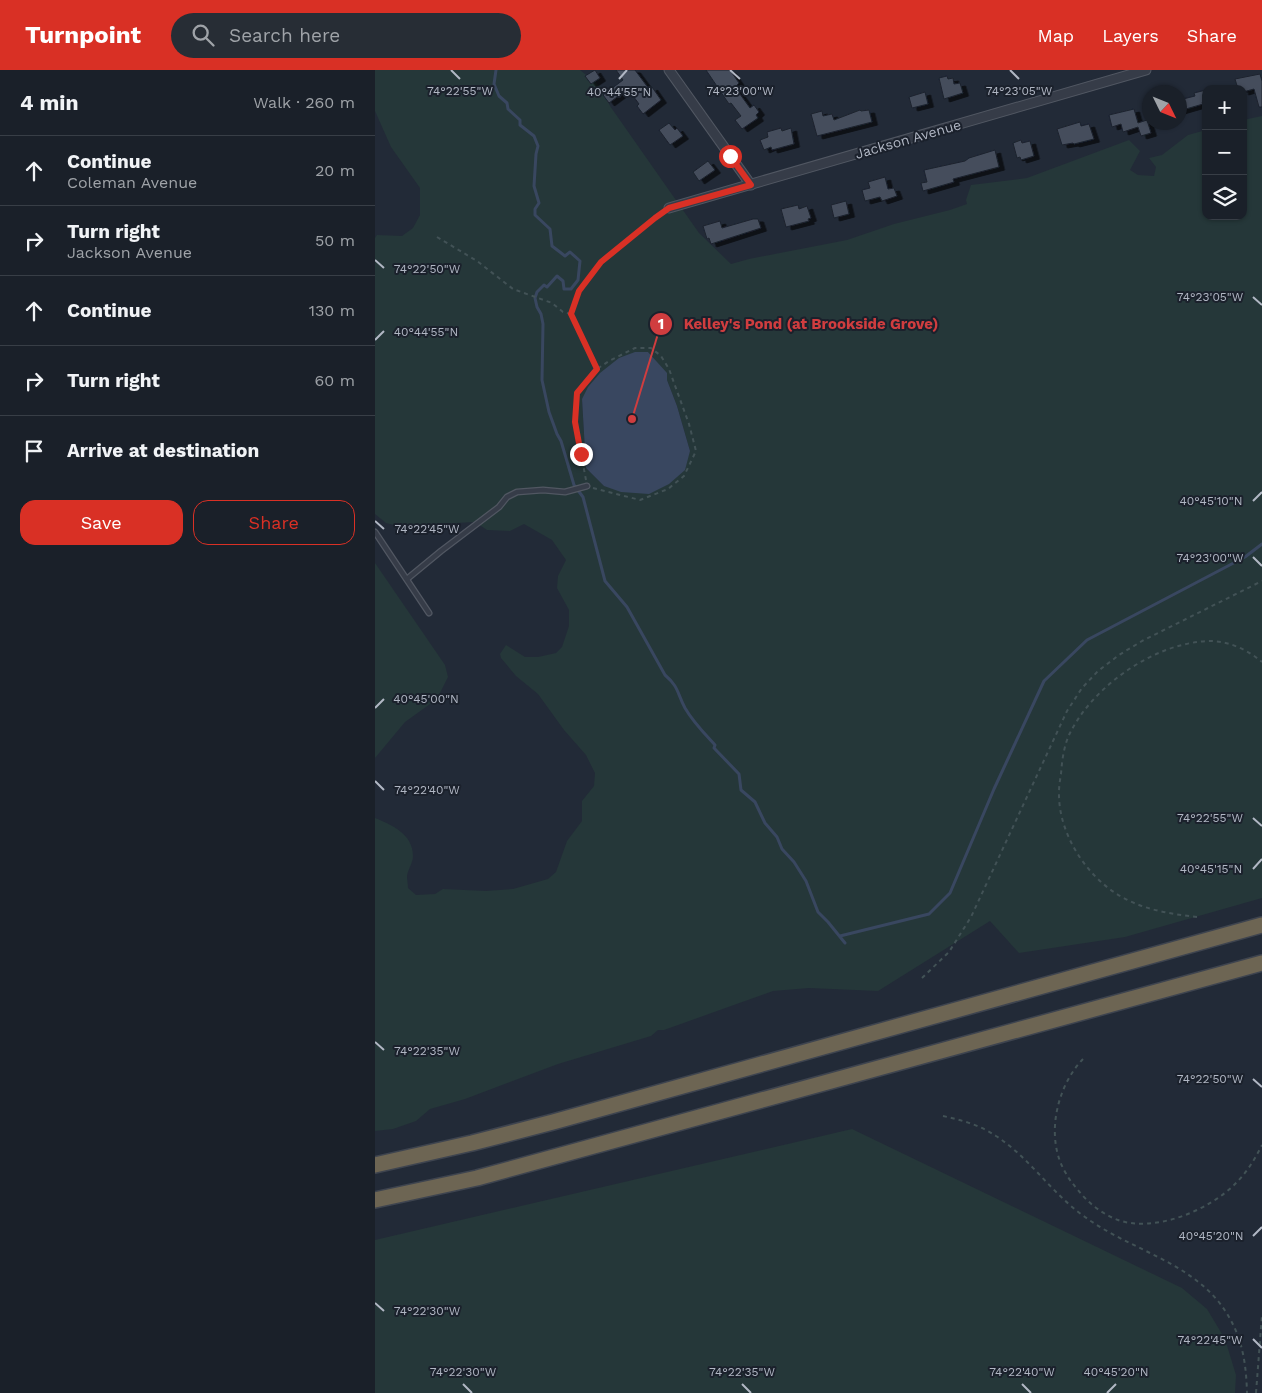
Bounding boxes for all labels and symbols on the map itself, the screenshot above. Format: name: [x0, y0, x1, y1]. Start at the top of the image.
text: 74°22'55"W: [427, 84, 493, 98]
text: 74°23'00"W: [707, 84, 774, 98]
text: 74°23'05"W: [986, 84, 1053, 98]
text: 40°44'55"N: [587, 85, 651, 99]
north arrow: [1142, 85, 1187, 130]
street label: Jackson Avenue: [853, 116, 963, 162]
route start: [719, 145, 742, 168]
text: 74°22'50"W: [394, 262, 461, 276]
text: 74°23'05"W: [1177, 290, 1244, 304]
callout: Kelley's Pond (at Brookside Grove): [648, 309, 948, 339]
text: 1: [658, 315, 664, 333]
text: Kelley's Pond (at Brookside Grove): [684, 315, 938, 333]
text: 40°44'55"N: [394, 325, 458, 339]
route end: [570, 443, 593, 466]
text: 40°45'10"N: [1180, 494, 1242, 508]
text: 74°22'45"W: [394, 522, 460, 536]
text: 74°23'00"W: [1177, 551, 1244, 565]
text: 40°45'00"N: [393, 692, 459, 706]
text: 74°22'40"W: [394, 783, 460, 797]
text: 74°22'55"W: [1177, 811, 1243, 825]
text: 40°45'15"N: [1180, 862, 1242, 876]
text: 74°22'35"W: [394, 1044, 460, 1058]
text: 74°22'50"W: [1177, 1072, 1244, 1086]
text: 40°45'20"N: [1178, 1229, 1244, 1243]
text: 74°22'30"W: [394, 1304, 461, 1318]
text: 74°22'45"W: [1177, 1333, 1243, 1347]
text: 74°22'30"W: [430, 1365, 497, 1379]
text: 74°22'35"W: [709, 1365, 775, 1379]
text: 74°22'40"W: [989, 1365, 1055, 1379]
text: 40°45'20"N: [1083, 1365, 1149, 1379]

